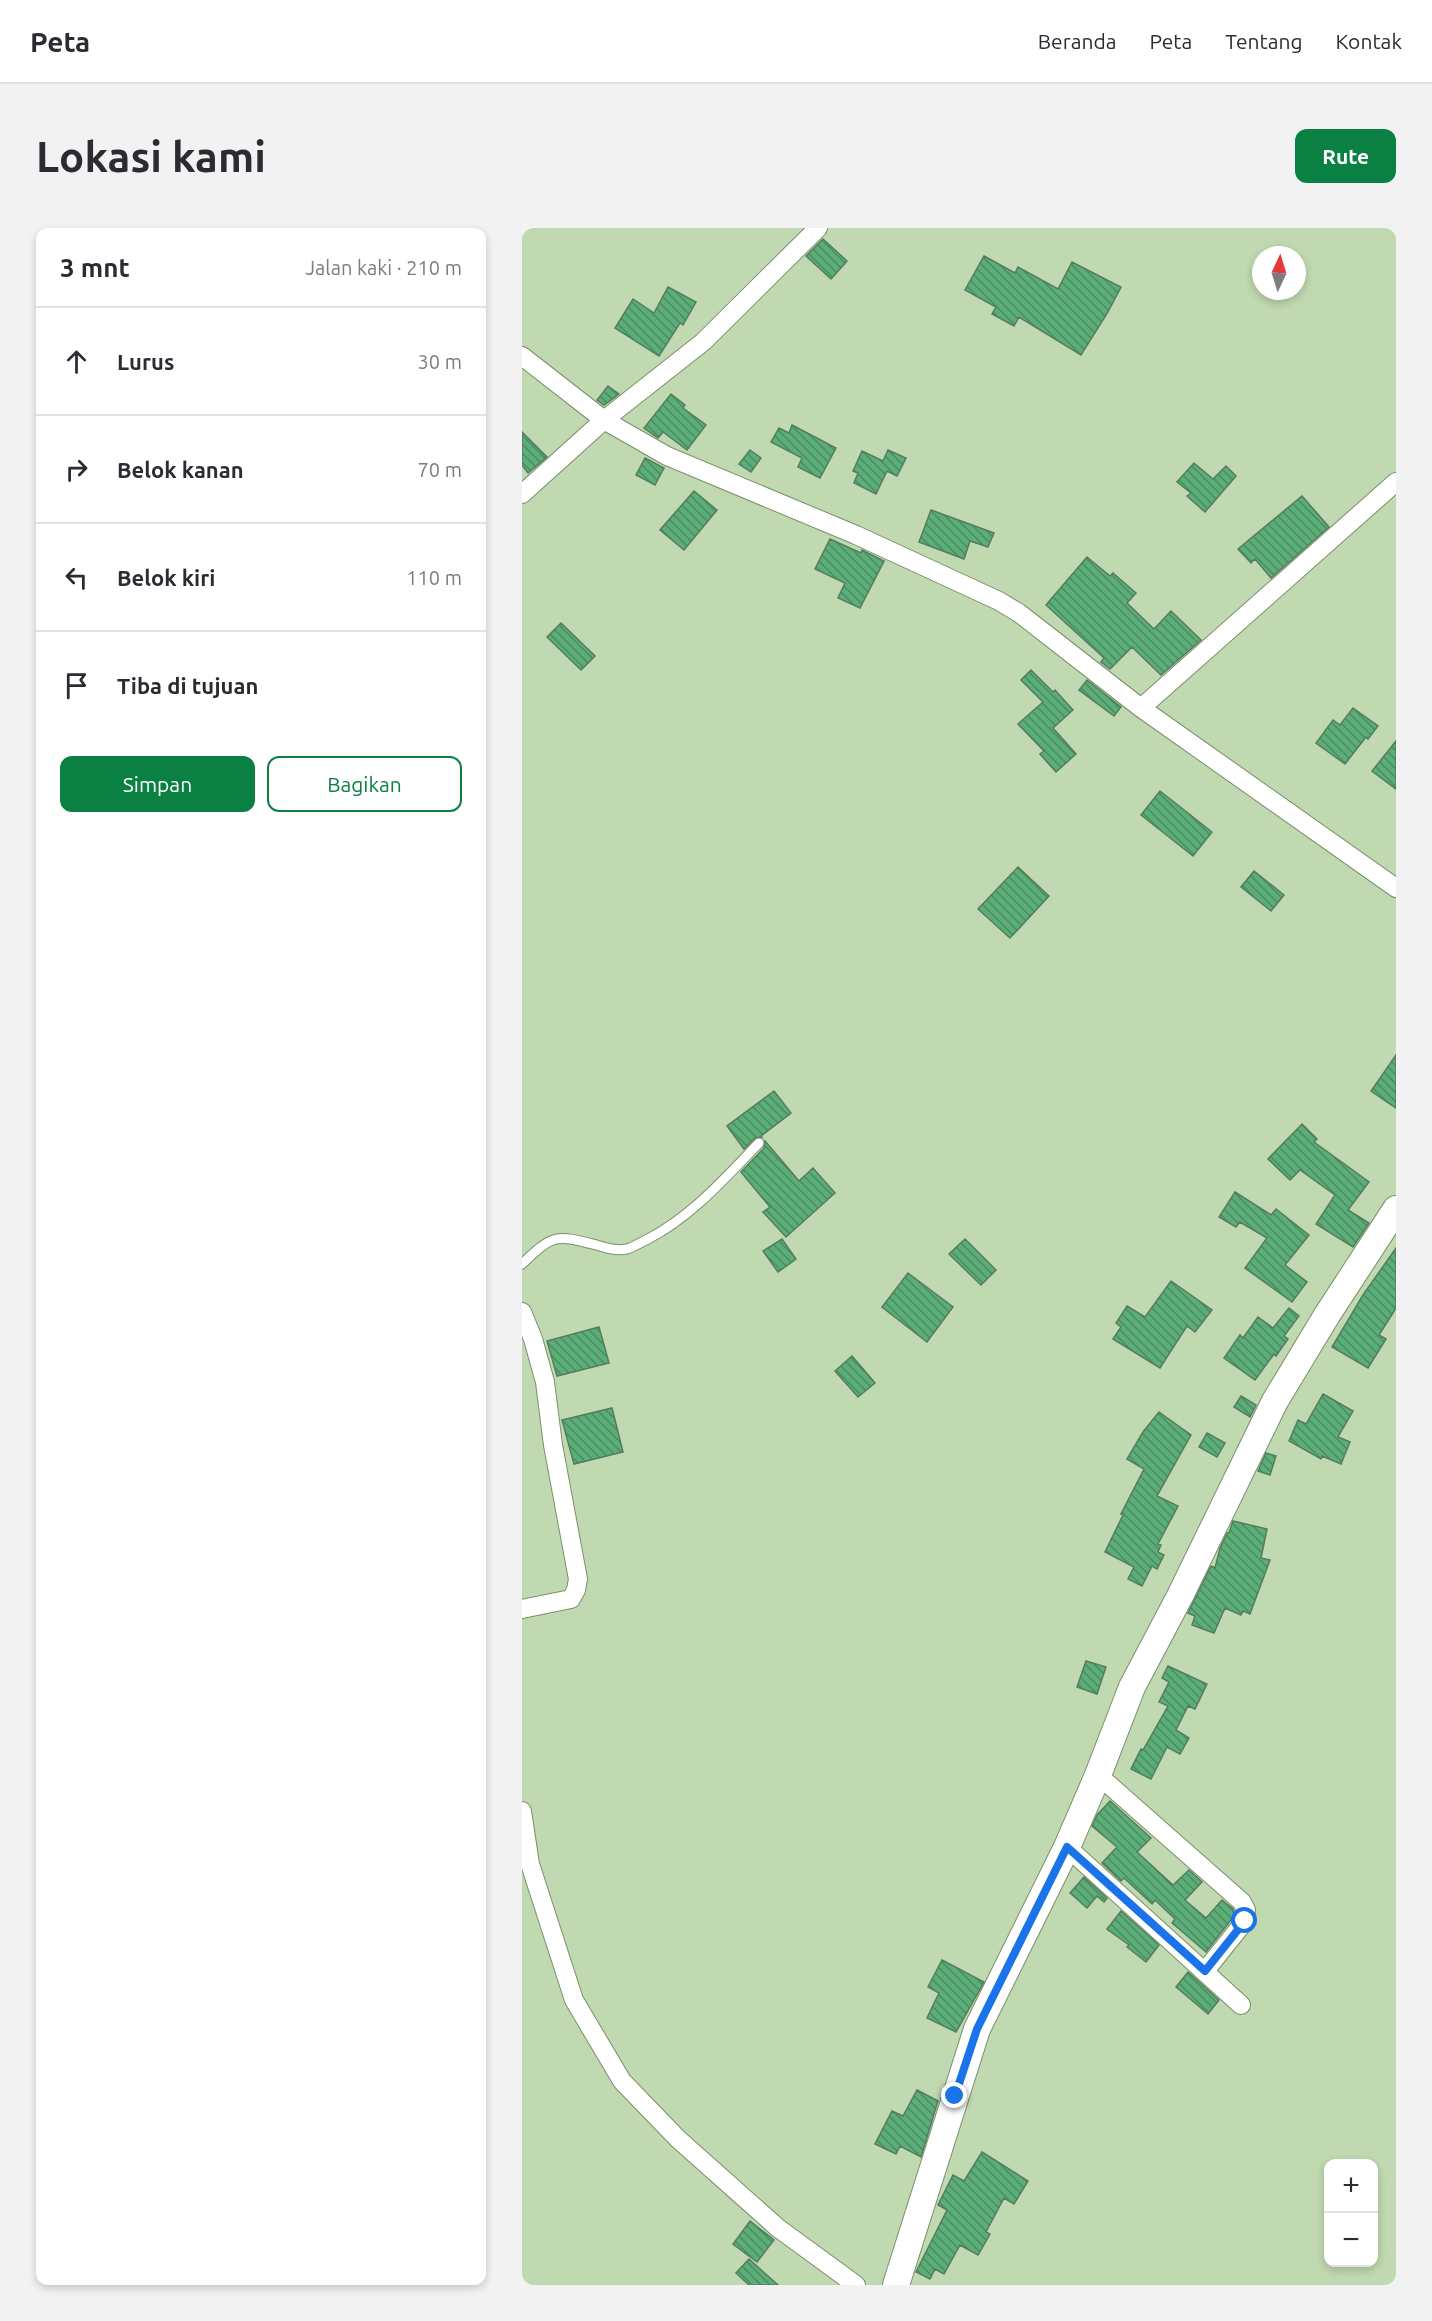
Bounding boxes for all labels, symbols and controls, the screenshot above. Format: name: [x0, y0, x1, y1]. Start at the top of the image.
text: Peta: [30, 26, 90, 57]
text: Beranda: [1038, 29, 1117, 53]
text: Peta: [1150, 29, 1192, 53]
text: Tentang: [1225, 29, 1303, 53]
text: Kontak: [1336, 29, 1402, 53]
button: Rute: [1295, 129, 1396, 183]
text: Lokasi kami: [36, 133, 266, 180]
north arrow: [1252, 246, 1306, 300]
text: 3 mnt: [60, 253, 130, 282]
text: Jalan kaki · 210 m: [305, 256, 462, 279]
icon: ahead: [60, 345, 93, 378]
text: Lurus: [117, 349, 174, 374]
text: 30 m: [418, 350, 462, 373]
icon: right: [60, 453, 93, 486]
text: Belok kanan: [117, 457, 244, 482]
text: 70 m: [418, 458, 462, 481]
icon: left: [60, 561, 93, 594]
text: Belok kiri: [117, 565, 215, 590]
text: 110 m: [406, 566, 462, 589]
icon: arrive: [60, 669, 93, 702]
text: Tiba di tujuan: [117, 673, 258, 698]
button: Simpan: [60, 756, 255, 812]
button: Bagikan: [267, 756, 462, 812]
route start: [1231, 1907, 1257, 1933]
route end: [941, 2082, 967, 2108]
map controls: [1324, 2159, 1378, 2267]
button: +: [1324, 2159, 1378, 2213]
button: −: [1324, 2213, 1378, 2267]

